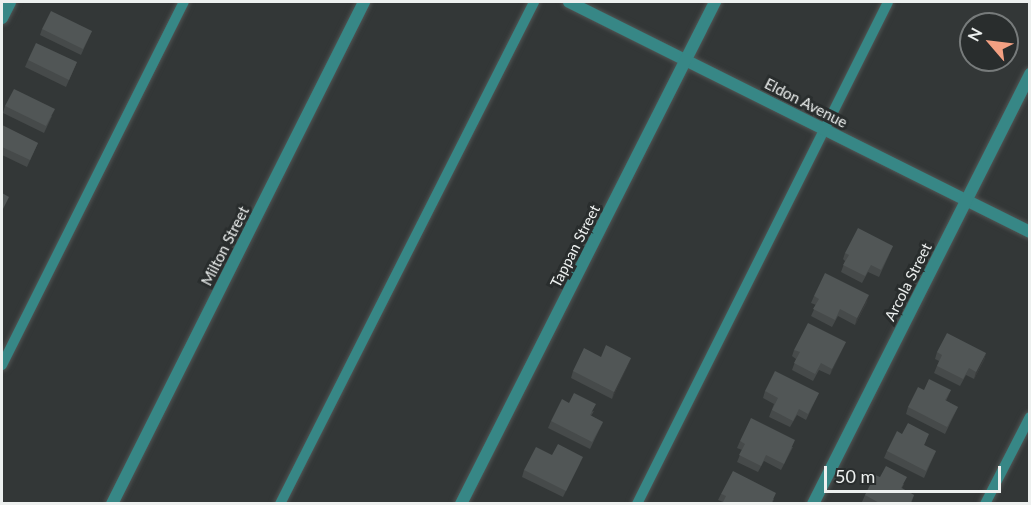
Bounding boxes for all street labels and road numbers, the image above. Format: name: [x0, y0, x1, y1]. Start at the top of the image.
street label: Eldon Avenue: [761, 74, 851, 132]
street label: Tappan Street: [546, 202, 604, 290]
street label: Milton Street: [197, 203, 253, 289]
street label: Arcola Street: [881, 240, 935, 324]

